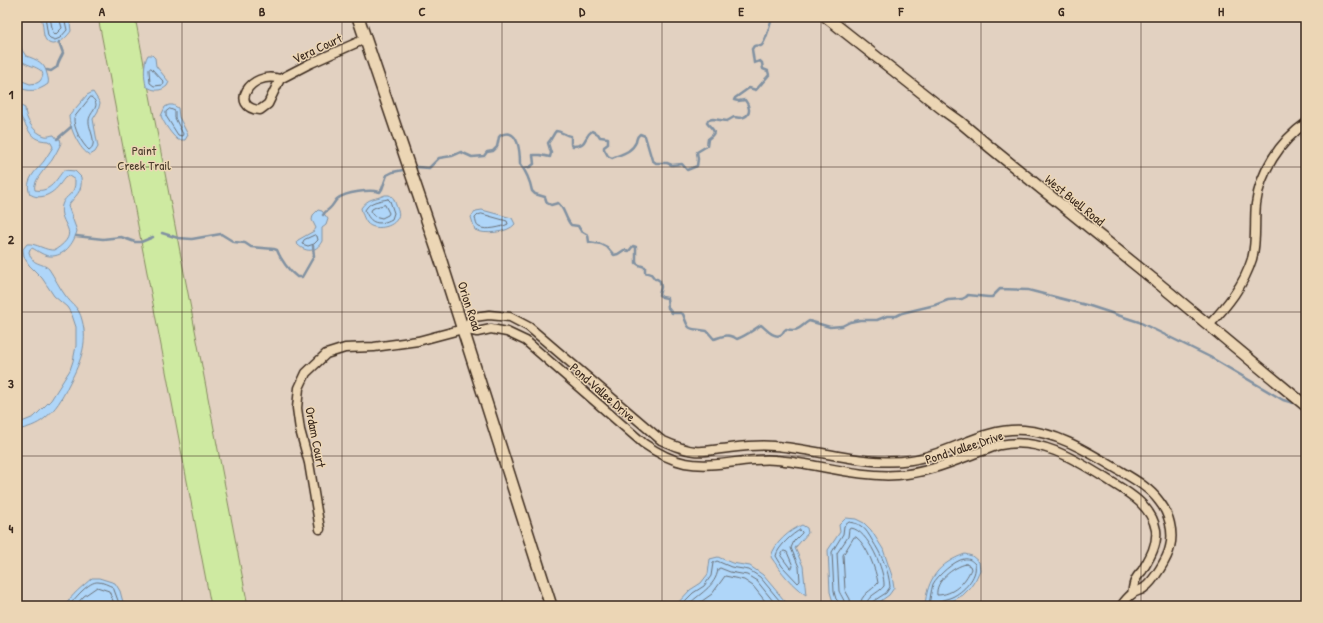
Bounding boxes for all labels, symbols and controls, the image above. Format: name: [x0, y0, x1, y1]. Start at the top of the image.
text: A: [99, 2, 106, 20]
text: B: [259, 2, 266, 20]
text: C: [418, 2, 426, 20]
text: D: [579, 2, 586, 20]
text: E: [738, 2, 744, 20]
text: F: [898, 2, 905, 20]
text: G: [1058, 2, 1065, 20]
text: H: [1218, 2, 1224, 20]
street label: Vera Court: [289, 29, 345, 67]
text: 1: [9, 85, 14, 103]
park label: Paint Creek Trail: [117, 141, 171, 174]
street label: West Buell Road: [1041, 170, 1109, 230]
text: 2: [8, 230, 15, 248]
street label: Orion Road: [454, 279, 486, 333]
street label: Pond Vallee Drive: [566, 359, 640, 425]
text: 3: [8, 374, 14, 392]
street label: Ordam Court: [301, 405, 331, 469]
street label: Pond Vallee Drive: [923, 426, 1005, 468]
text: 4: [9, 519, 14, 537]

